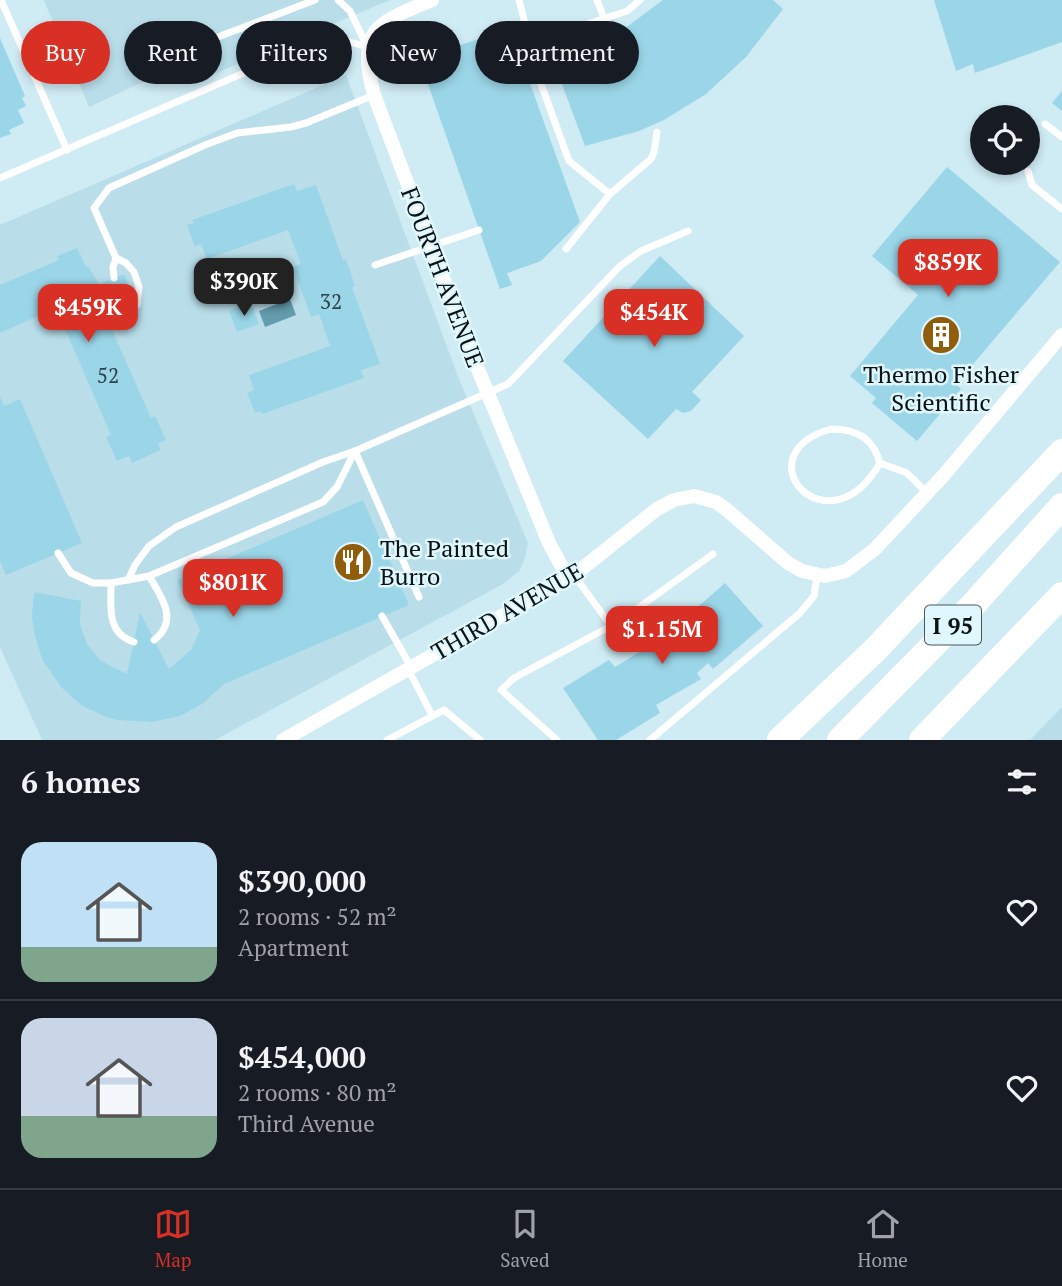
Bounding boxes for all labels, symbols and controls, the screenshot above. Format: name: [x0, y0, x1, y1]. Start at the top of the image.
chip: Buy: [21, 21, 110, 84]
chip: Rent: [124, 21, 222, 84]
chip: Filters: [236, 21, 352, 84]
chip: New: [366, 21, 461, 84]
chip: Apartment: [475, 21, 639, 84]
map controls: [970, 105, 1040, 175]
button: locate: [970, 105, 1040, 175]
street label: FOURTH AVENUE: [394, 182, 492, 372]
pin: $859K: [899, 240, 997, 299]
text: $859K: [914, 246, 982, 277]
pin: $390K: [195, 258, 293, 318]
text: $390K: [210, 265, 278, 296]
pin: $459K: [39, 284, 137, 344]
house number: 32: [320, 287, 342, 315]
pin: $454K: [605, 290, 703, 349]
text: $459K: [54, 291, 122, 322]
text: $454K: [620, 296, 688, 327]
building icon: Thermo Fisher Scientific: [920, 314, 962, 356]
place label: Thermo Fisher Scientific: [863, 358, 1020, 418]
house number: 52: [97, 361, 119, 389]
place label: The Painted Burro: [380, 532, 509, 592]
restaurant icon: The Painted Burro: [332, 541, 374, 583]
street label: THIRD AVENUE: [425, 555, 589, 667]
pin: $801K: [184, 560, 282, 619]
text: $801K: [199, 566, 267, 597]
pin: $1.15M: [605, 606, 719, 666]
road number: I 95: [925, 606, 981, 645]
text: $1.15M: [622, 613, 702, 644]
text: 6 homes: [21, 762, 140, 802]
icon: filters: [1003, 763, 1041, 801]
text: $390,000: [238, 861, 366, 901]
icon: home: [77, 870, 161, 954]
icon: heart: [1003, 893, 1041, 931]
text: 2 rooms · 52 m²: [238, 901, 397, 932]
text: Apartment: [238, 932, 349, 963]
text: $454,000: [238, 1037, 366, 1077]
icon: home: [77, 1046, 161, 1130]
icon: heart: [1003, 1069, 1041, 1107]
text: 2 rooms · 80 m²: [238, 1077, 397, 1108]
text: Third Avenue: [238, 1108, 375, 1139]
tab: Map: [154, 1205, 192, 1272]
tab: Saved: [500, 1205, 549, 1272]
tab: Home: [858, 1205, 908, 1272]

